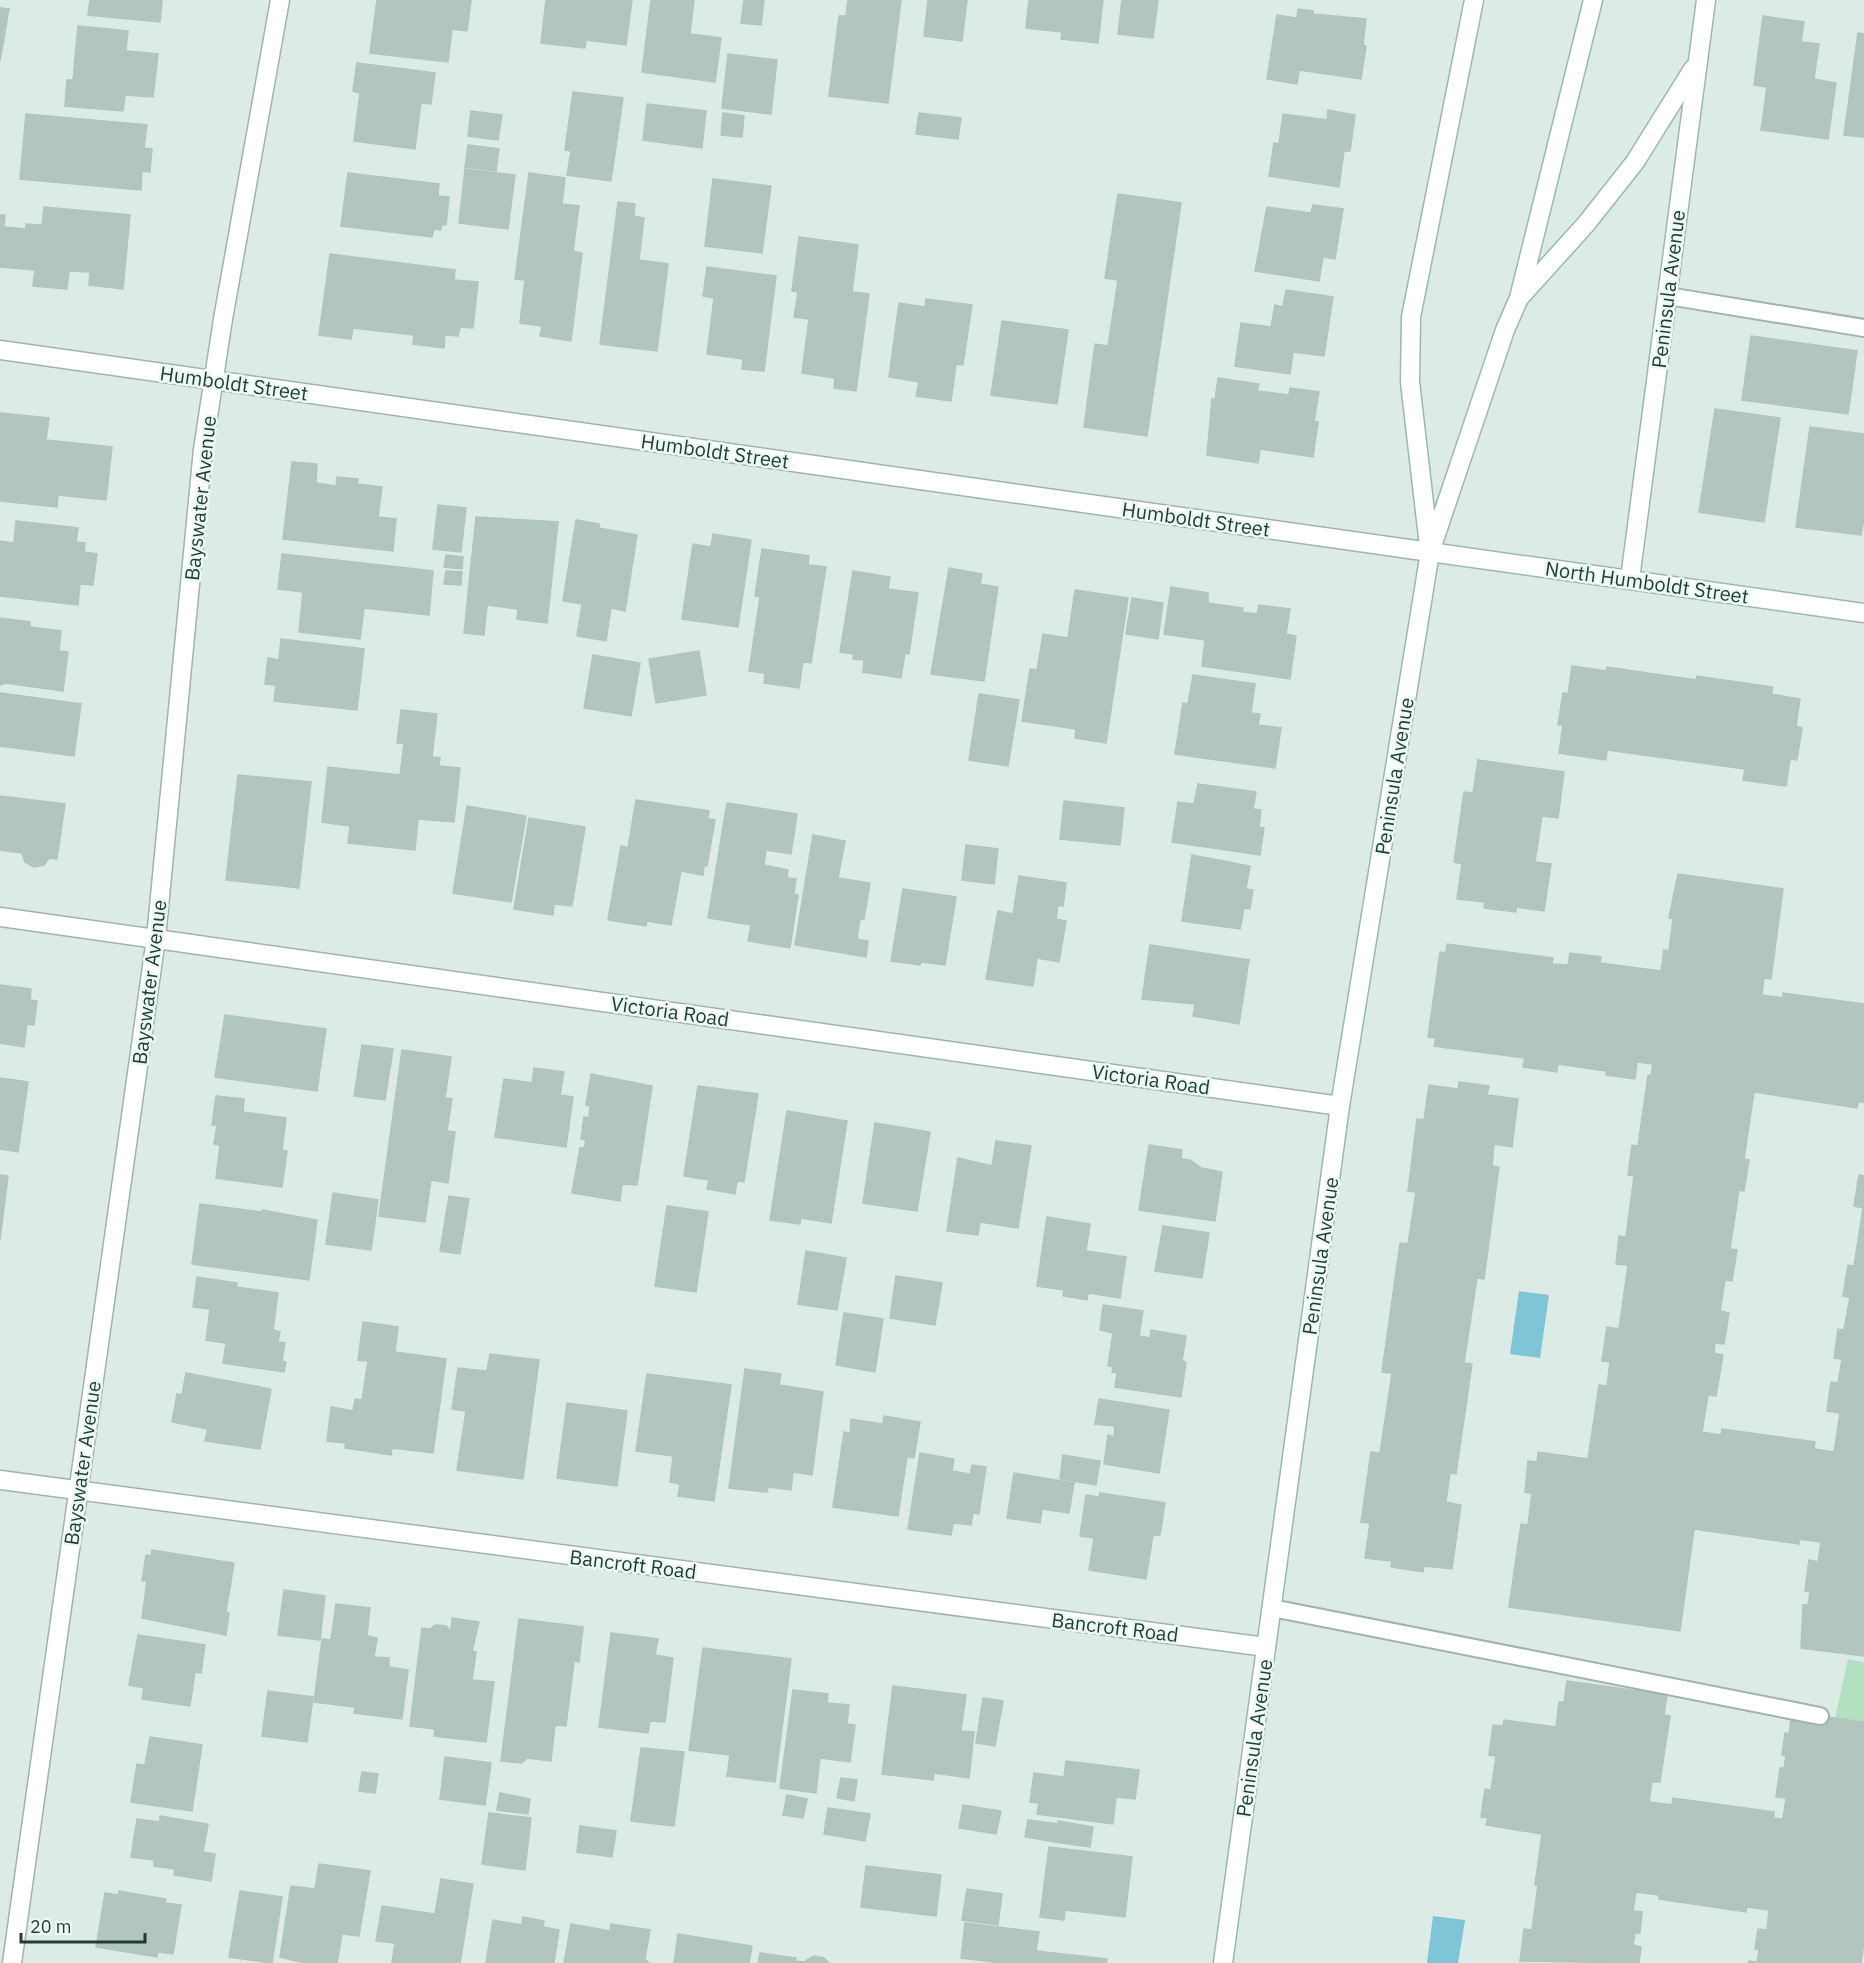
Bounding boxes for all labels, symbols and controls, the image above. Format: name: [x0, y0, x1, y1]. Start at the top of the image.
street label: Peninsula Avenue: [1645, 208, 1691, 370]
street label: Humboldt Street: [158, 359, 310, 407]
street label: Bayswater Avenue: [178, 414, 222, 582]
street label: Humboldt Street: [639, 427, 791, 475]
street label: Humboldt Street: [1120, 495, 1272, 543]
street label: North Humboldt Street: [1543, 554, 1751, 610]
street label: Peninsula Avenue: [1368, 695, 1420, 857]
street label: Bayswater Avenue: [126, 898, 172, 1066]
street label: Victoria Road: [609, 989, 731, 1033]
street label: Victoria Road: [1090, 1057, 1212, 1101]
street label: Peninsula Avenue: [1296, 1175, 1344, 1337]
street label: Bayswater Avenue: [57, 1379, 107, 1547]
street label: Bancroft Road: [568, 1543, 698, 1585]
street label: Bancroft Road: [1050, 1606, 1180, 1648]
street label: Peninsula Avenue: [1230, 1657, 1278, 1819]
scale bar: [21, 1906, 146, 1944]
text: 20 m: [30, 1915, 72, 1938]

